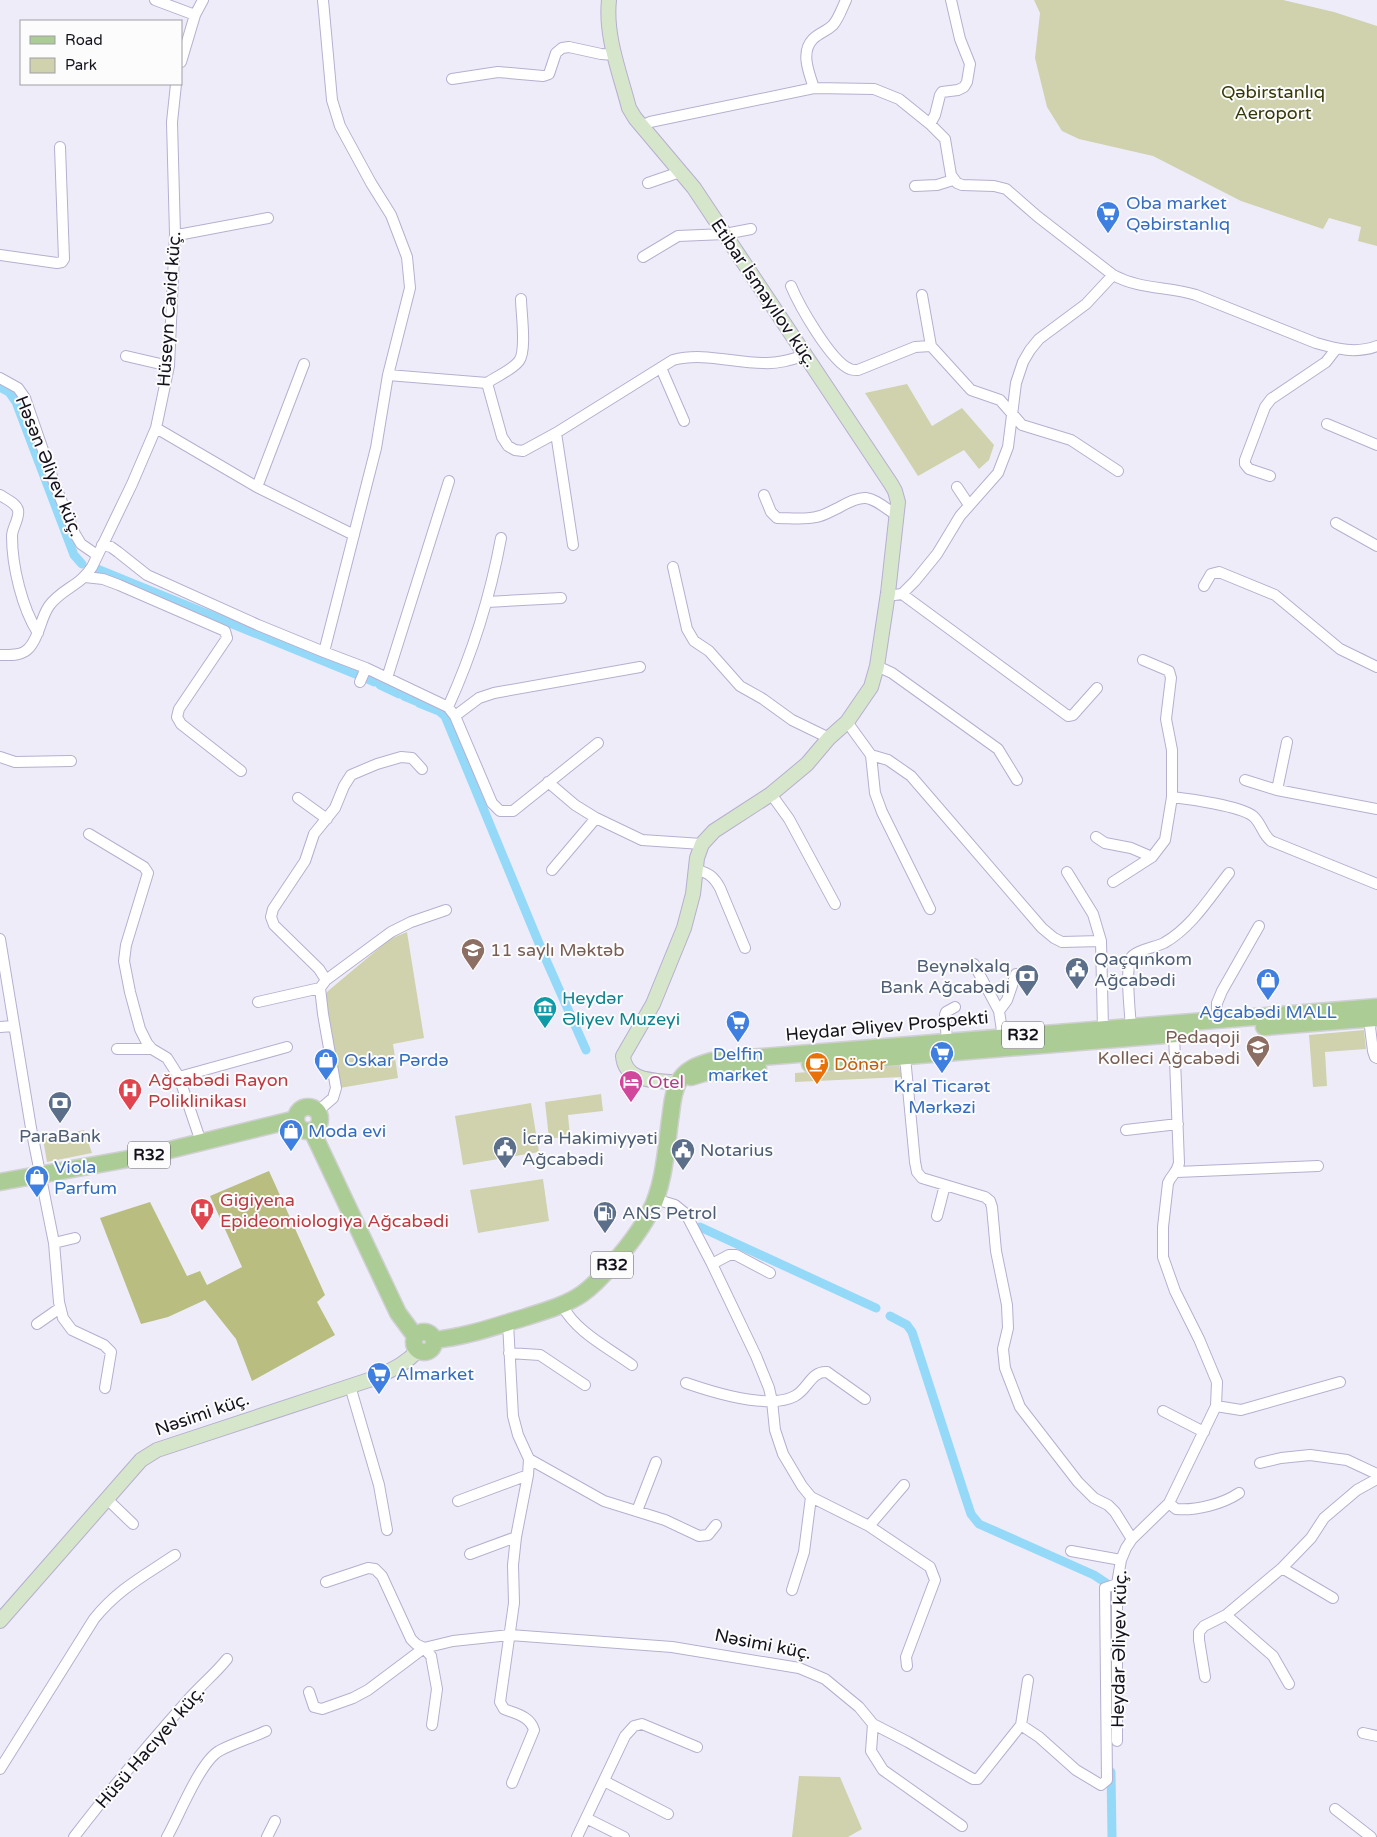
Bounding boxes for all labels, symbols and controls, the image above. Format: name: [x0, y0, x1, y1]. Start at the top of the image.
legend: [20, 20, 182, 85]
text: Road: [65, 31, 103, 49]
text: Park: [65, 56, 97, 74]
park label: Qəbirstanlıq Aeroport: [1221, 81, 1325, 124]
place label: Oba market Qəbirstanlıq: [1126, 192, 1230, 235]
supermarket icon: Oba market Qəbirstanlıq: [1095, 200, 1121, 234]
street label: Etibar İsmayılov küç.: [706, 215, 822, 371]
street label: Hüseyn Cavid küç.: [153, 230, 185, 388]
street label: Həsən Əliyev küç.: [11, 392, 87, 540]
school or university icon: 11 saylı Məktəb: [460, 937, 486, 971]
place label: 11 saylı Məktəb: [490, 939, 625, 961]
place label: Qaçqınkom Ağcabədi: [1094, 948, 1192, 991]
place label: Beynəlxalq Bank Ağcabədi: [880, 955, 1010, 998]
public building icon: Qaçqınkom Ağcabədi: [1064, 956, 1090, 990]
bank icon: Beynəlxalq Bank Ağcabədi: [1014, 963, 1040, 997]
shop icon: Ağcabədi MALL: [1255, 967, 1281, 1001]
place label: Heydər Əliyev Muzeyi: [562, 987, 680, 1030]
museum icon: Heydər Əliyev Muzeyi: [532, 995, 558, 1029]
place label: Ağcabədi MALL: [1199, 1001, 1338, 1023]
street label: Heydar Əliyev Prospekti: [785, 1006, 989, 1046]
supermarket icon: Delfin market: [725, 1009, 751, 1043]
road number: R32: [1002, 1022, 1044, 1048]
place label: Pedaqoji Kolleci Ağcabədi: [1097, 1026, 1240, 1069]
school or university icon: Pedaqoji Kolleci Ağcabədi: [1245, 1034, 1271, 1068]
supermarket icon: Kral Ticarət Mərkəzi: [929, 1040, 955, 1074]
place label: Delfin market: [708, 1043, 768, 1086]
shop icon: Oskar Pərdə: [313, 1047, 339, 1081]
place label: Oskar Pərdə: [344, 1049, 449, 1071]
cafe icon: Dönər: [804, 1051, 830, 1085]
place label: Dönər: [834, 1053, 886, 1075]
place label: Ağcabədi Rayon Poliklinikası: [148, 1069, 289, 1112]
hotel icon: Otel: [618, 1069, 644, 1103]
place label: Otel: [648, 1071, 684, 1093]
place label: Kral Ticarət Mərkəzi: [894, 1075, 991, 1118]
hospital icon: Ağcabədi Rayon Poliklinikası: [117, 1077, 143, 1111]
bank icon: ParaBank: [47, 1090, 73, 1124]
shop icon: Moda evi: [278, 1118, 304, 1152]
place label: Moda evi: [308, 1120, 386, 1142]
place label: ParaBank: [19, 1125, 101, 1147]
place label: İcra Hakimiyyəti Ağcabədi: [522, 1127, 658, 1170]
public building icon: İcra Hakimiyyəti Ağcabədi: [492, 1135, 518, 1169]
public building icon: Notarius: [670, 1137, 696, 1171]
place label: Notarius: [700, 1139, 773, 1161]
road number: R32: [128, 1142, 170, 1168]
place label: Viola Parfum: [54, 1156, 117, 1199]
shop icon: Viola Parfum: [24, 1164, 50, 1198]
place label: Gigiyena Epideomiologiya Ağcabədi: [220, 1189, 449, 1232]
hospital icon: Gigiyena Epideomiologiya Ağcabədi: [189, 1197, 215, 1231]
fuel station icon: ANS Petrol: [592, 1200, 618, 1234]
place label: ANS Petrol: [622, 1202, 717, 1224]
road number: R32: [591, 1252, 633, 1278]
supermarket icon: Almarket: [366, 1361, 392, 1395]
place label: Almarket: [396, 1363, 474, 1385]
street label: Nəsimi küç.: [152, 1388, 252, 1440]
street label: Heydar Əliyev küç.: [1107, 1570, 1131, 1728]
street label: Nəsimi küç.: [713, 1624, 813, 1664]
street label: Hüsü Hacıyev küç.: [91, 1681, 209, 1813]

